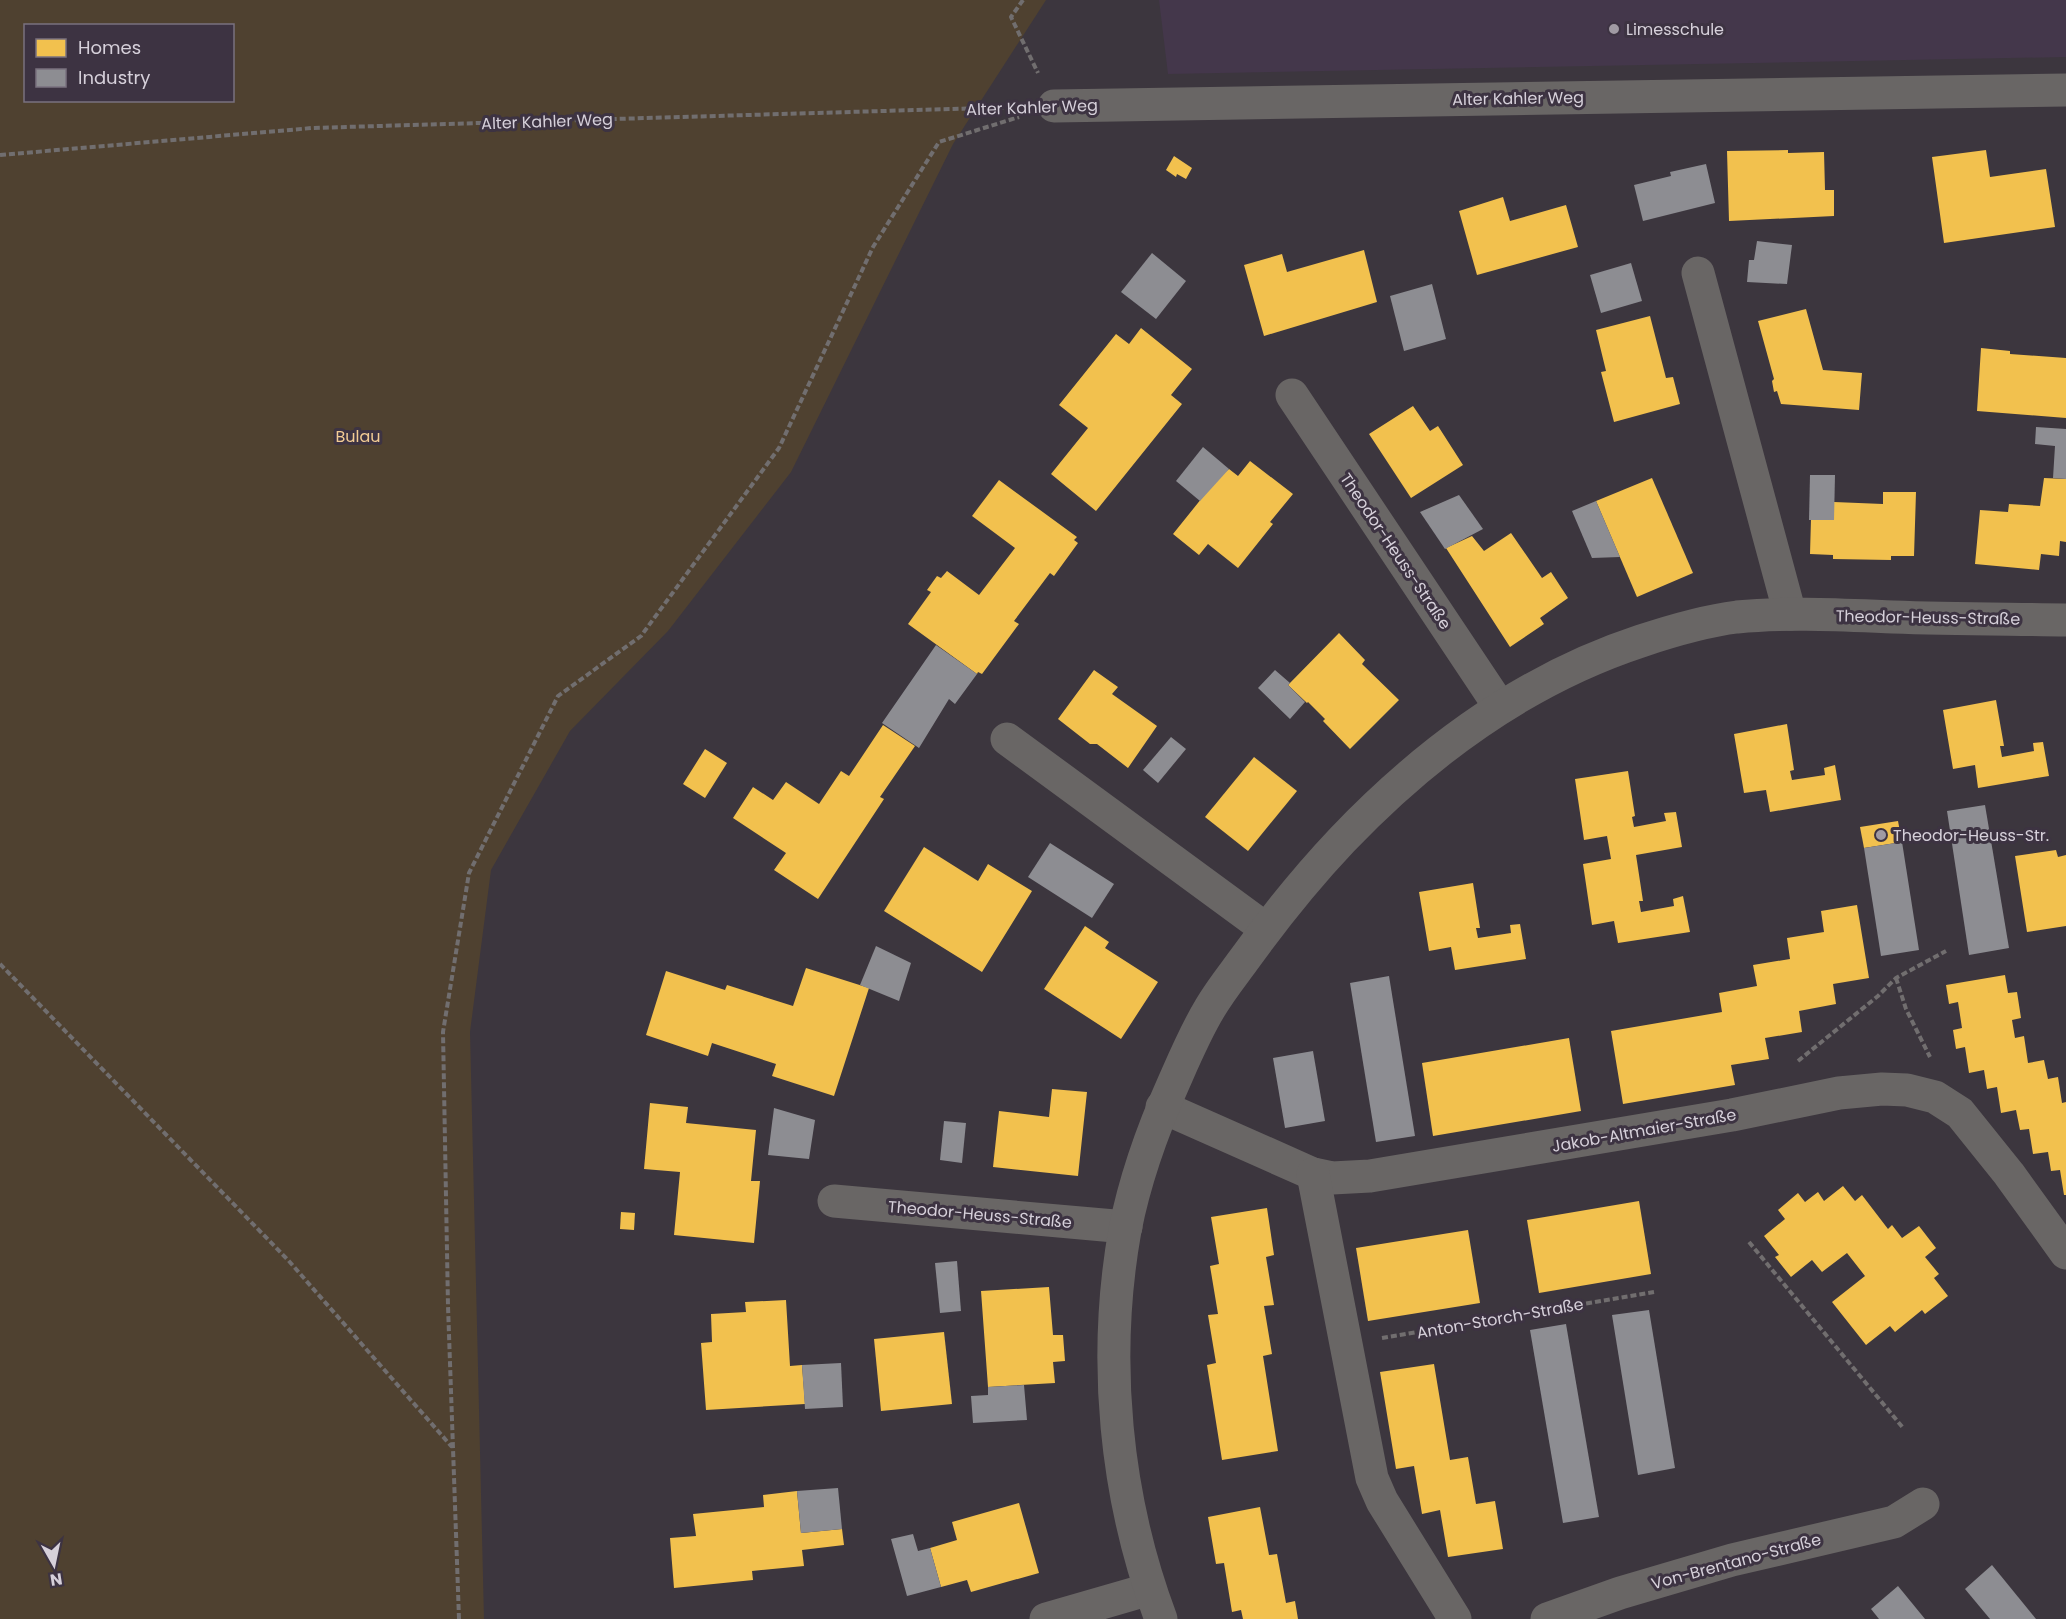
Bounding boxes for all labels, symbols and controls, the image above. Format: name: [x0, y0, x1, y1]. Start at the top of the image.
place label: Limesschule: [1626, 18, 1724, 41]
marker: Limesschule: [1607, 22, 1621, 36]
legend: [24, 24, 234, 102]
text: Homes: [78, 35, 141, 60]
text: Industry: [78, 65, 150, 90]
street label: Alter Kahler Weg: [1452, 86, 1584, 111]
street label: Alter Kahler Weg: [966, 94, 1098, 121]
street label: Alter Kahler Weg: [481, 108, 613, 135]
park label: Bulau: [335, 425, 381, 448]
street label: Theodor-Heuss-Straße: [1334, 468, 1457, 634]
street label: Theodor-Heuss-Straße: [1836, 604, 2020, 631]
place label: Theodor-Heuss-Str.: [1893, 824, 2049, 847]
marker: Theodor-Heuss-Str.: [1874, 828, 1888, 842]
street label: Jakob-Altmaier-Straße: [1550, 1103, 1738, 1158]
street label: Theodor-Heuss-Straße: [887, 1195, 1073, 1234]
street label: Anton-Storch-Straße: [1415, 1292, 1585, 1345]
street label: Von-Brentano-Straße: [1649, 1528, 1824, 1595]
north arrow: [24, 1535, 84, 1595]
text: N: [49, 1567, 64, 1592]

